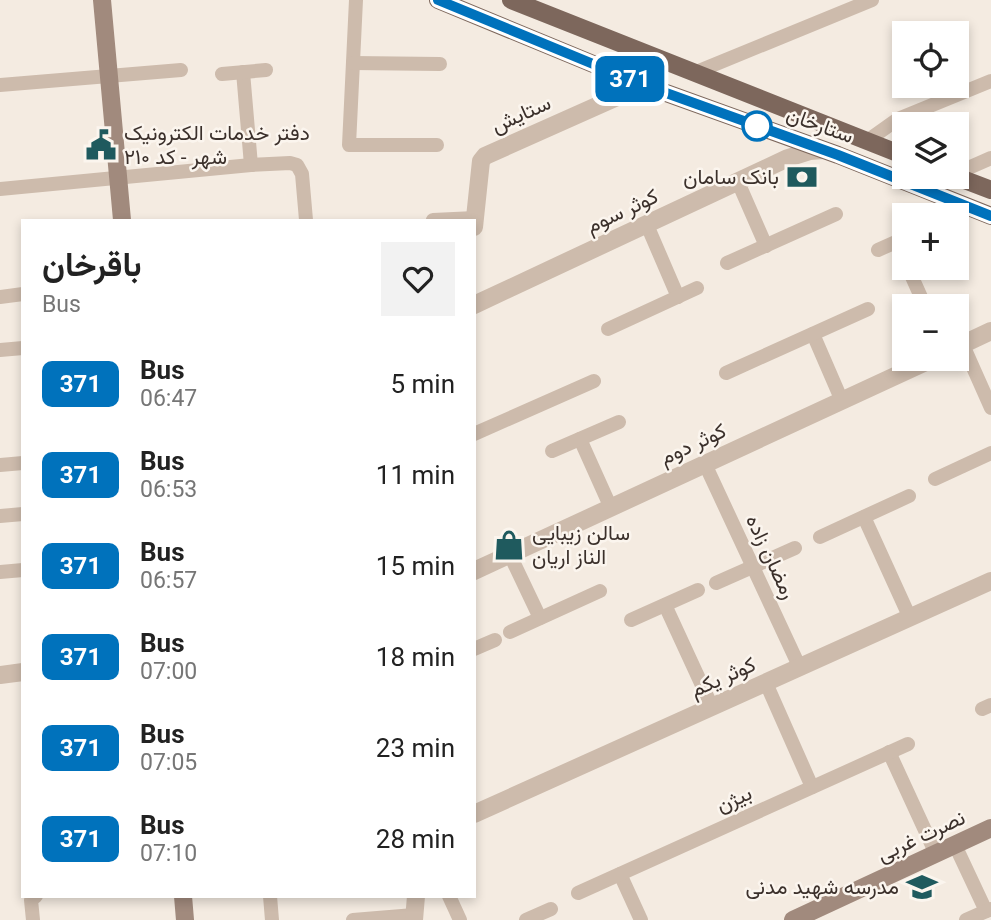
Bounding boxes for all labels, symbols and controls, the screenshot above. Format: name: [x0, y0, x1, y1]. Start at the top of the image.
map controls: [892, 21, 969, 371]
button: locate: [892, 21, 969, 98]
line badge: 371: [590, 56, 670, 102]
text: 371: [609, 65, 651, 93]
street label: ستایش: [488, 90, 554, 138]
street label: ستارخان: [783, 102, 857, 149]
unlabelled marker: [742, 111, 772, 141]
button: layers: [892, 112, 969, 189]
place label: دفتر خدمات الکترونیک شهر - کد ۲۱۰: [124, 121, 310, 170]
public building icon: دفتر خدمات الکترونیک شهر - کد ۲۱۰: [84, 128, 118, 162]
bank icon: بانک سامان: [785, 160, 819, 194]
place label: بانک سامان: [683, 165, 779, 189]
street label: کوثر سوم: [582, 184, 663, 240]
button: +: [892, 203, 969, 280]
button: heart: [381, 242, 455, 316]
text: باقرخان: [42, 245, 142, 284]
text: Bus: [42, 291, 81, 318]
button: −: [892, 294, 969, 371]
text: Bus: [140, 355, 185, 385]
text: 5 min: [390, 369, 455, 399]
text: 371: [60, 370, 101, 398]
text: 06:47: [140, 385, 197, 412]
street label: کوثر دوم: [656, 418, 731, 472]
text: Bus: [140, 446, 185, 476]
text: 11 min: [376, 460, 455, 490]
text: 371: [60, 461, 101, 489]
text: 06:53: [140, 476, 197, 503]
street label: رمضان زاده: [740, 511, 801, 603]
place label: سالن زیبایی الناز اریان: [532, 521, 630, 570]
shop icon: سالن زیبایی الناز اریان: [492, 528, 526, 562]
text: Bus: [140, 537, 185, 567]
text: 15 min: [376, 551, 455, 581]
text: 371: [60, 552, 101, 580]
text: 06:57: [140, 567, 197, 594]
text: Bus: [140, 628, 185, 658]
text: 18 min: [376, 642, 455, 672]
text: 371: [60, 643, 101, 671]
street label: کوثر یکم: [687, 652, 760, 704]
text: 07:00: [140, 658, 197, 685]
text: Bus: [140, 719, 185, 749]
text: 23 min: [376, 733, 455, 763]
text: 371: [60, 734, 101, 762]
text: 07:05: [140, 749, 197, 776]
street label: بیژن: [713, 781, 756, 818]
street label: نصرت غربی: [873, 805, 969, 868]
text: Bus: [140, 810, 185, 840]
text: 28 min: [376, 824, 455, 854]
text: 371: [60, 825, 101, 853]
text: 07:10: [140, 840, 197, 867]
school or university icon: مدرسه شهید مدنی: [905, 870, 939, 904]
place label: مدرسه شهید مدنی: [745, 875, 899, 900]

